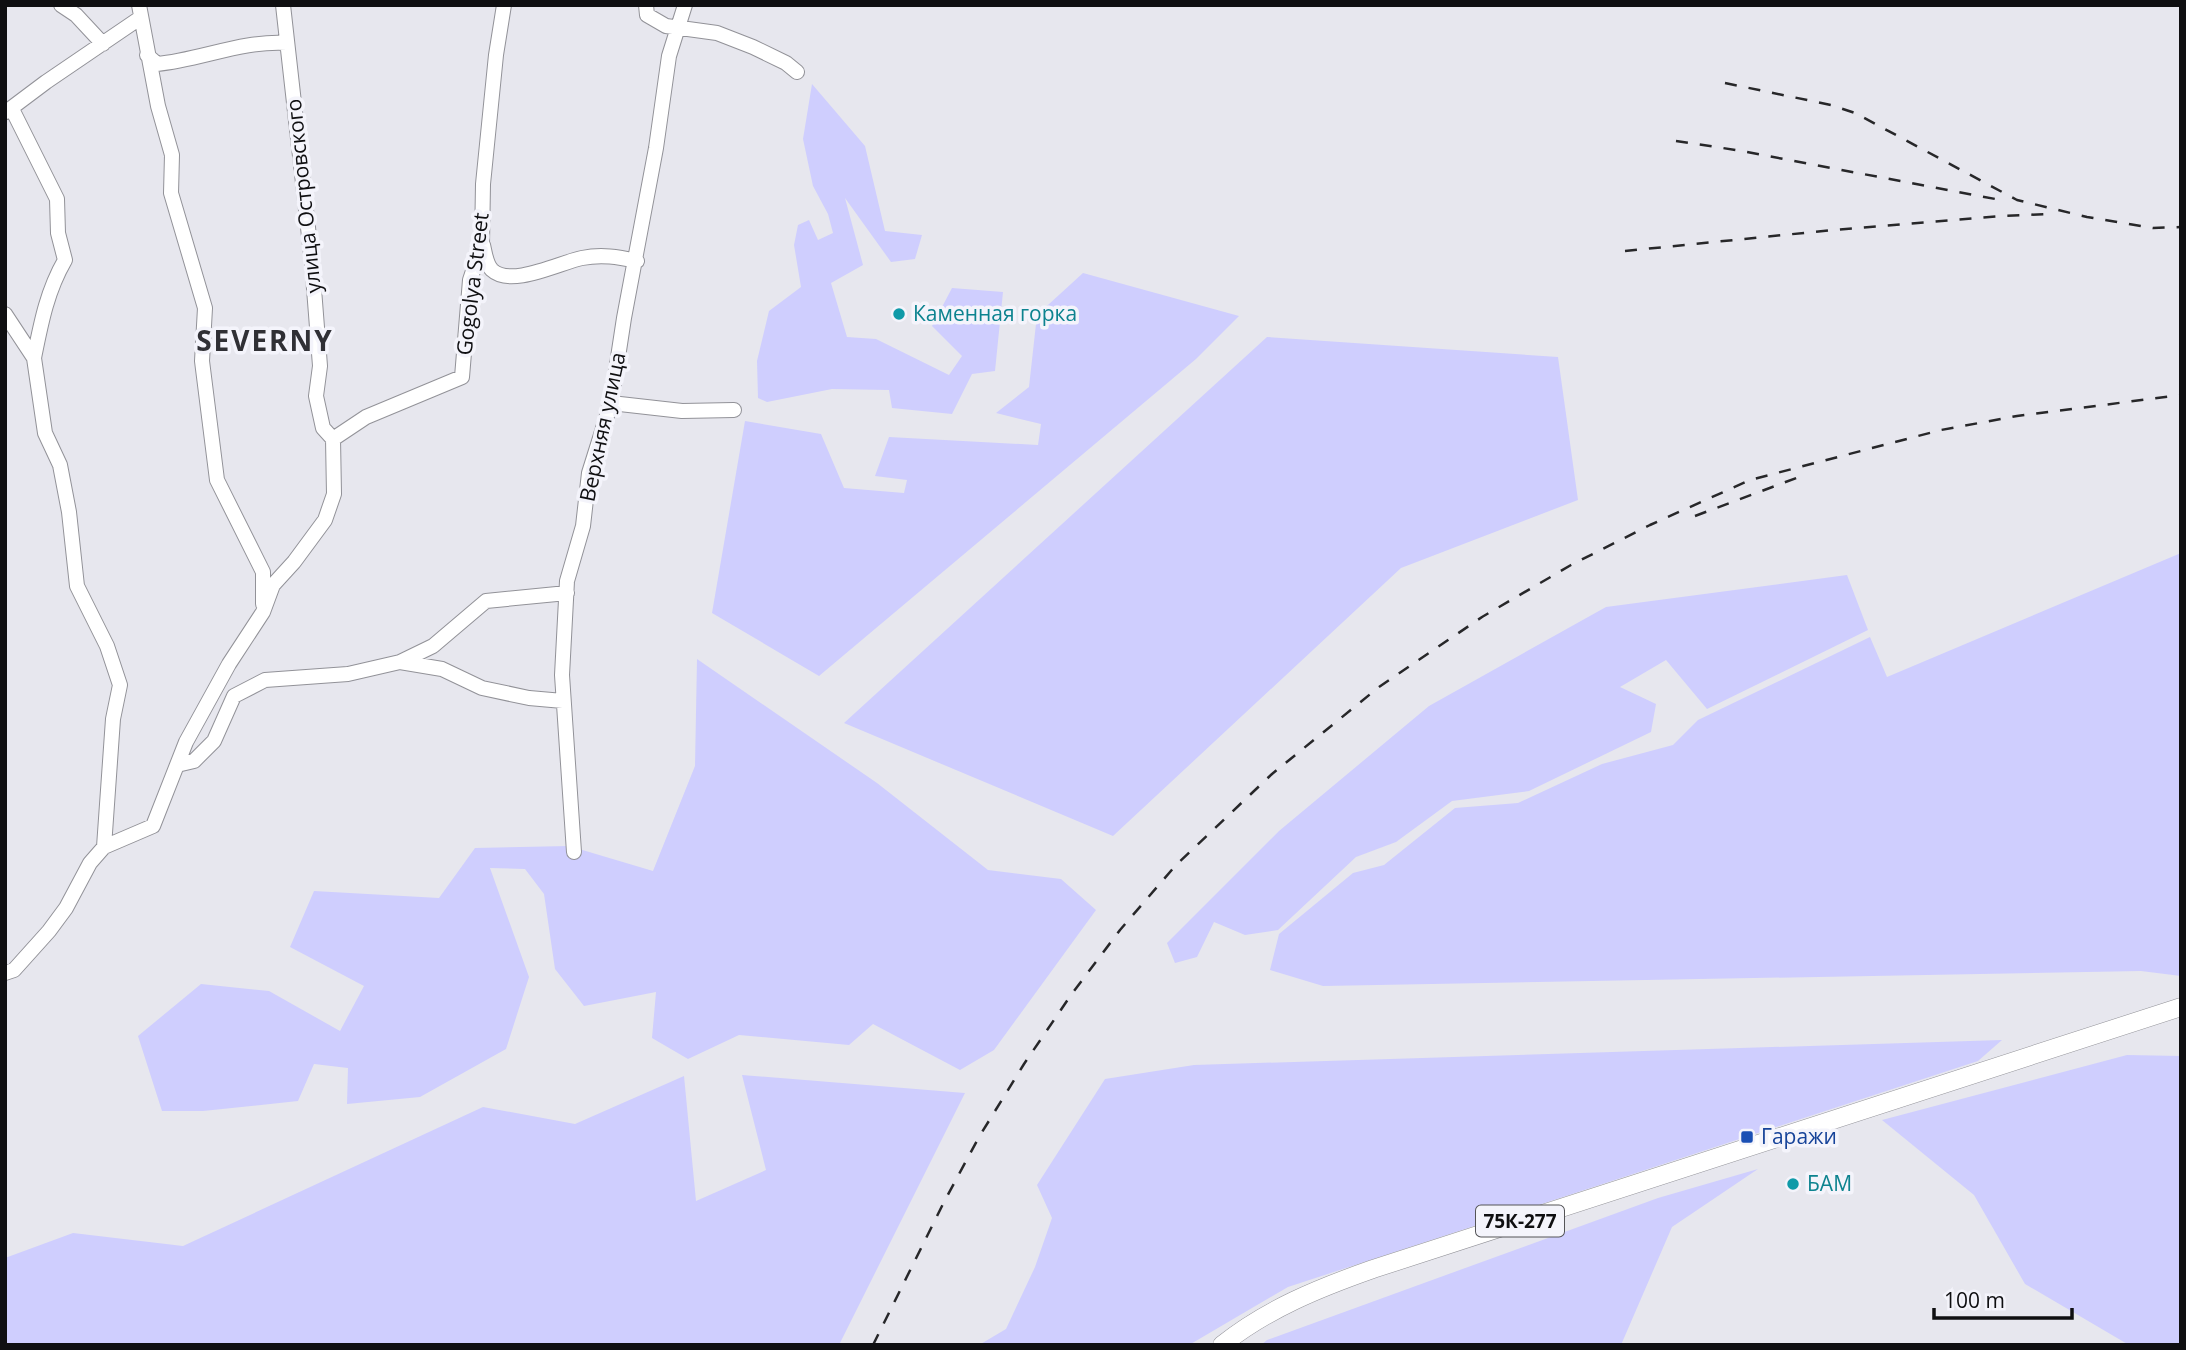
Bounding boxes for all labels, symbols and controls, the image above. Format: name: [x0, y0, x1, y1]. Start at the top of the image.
street label: улица Островского: [279, 98, 327, 295]
street label: Gogolya Street: [449, 211, 495, 357]
place label: Каменная горка: [913, 299, 1077, 327]
marker: Каменная горка: [891, 306, 907, 322]
district label: SEVERNY: [196, 321, 334, 359]
street label: Верхняя улица: [573, 350, 632, 504]
place label: Гаражи: [1761, 1122, 1837, 1150]
marker: Гаражи: [1739, 1129, 1755, 1145]
place label: БАМ: [1807, 1169, 1852, 1197]
marker: БАМ: [1785, 1176, 1801, 1192]
road number: 75К-277: [1476, 1205, 1564, 1236]
scale bar: [1934, 1276, 2072, 1320]
text: 100 m: [1944, 1286, 2005, 1314]

